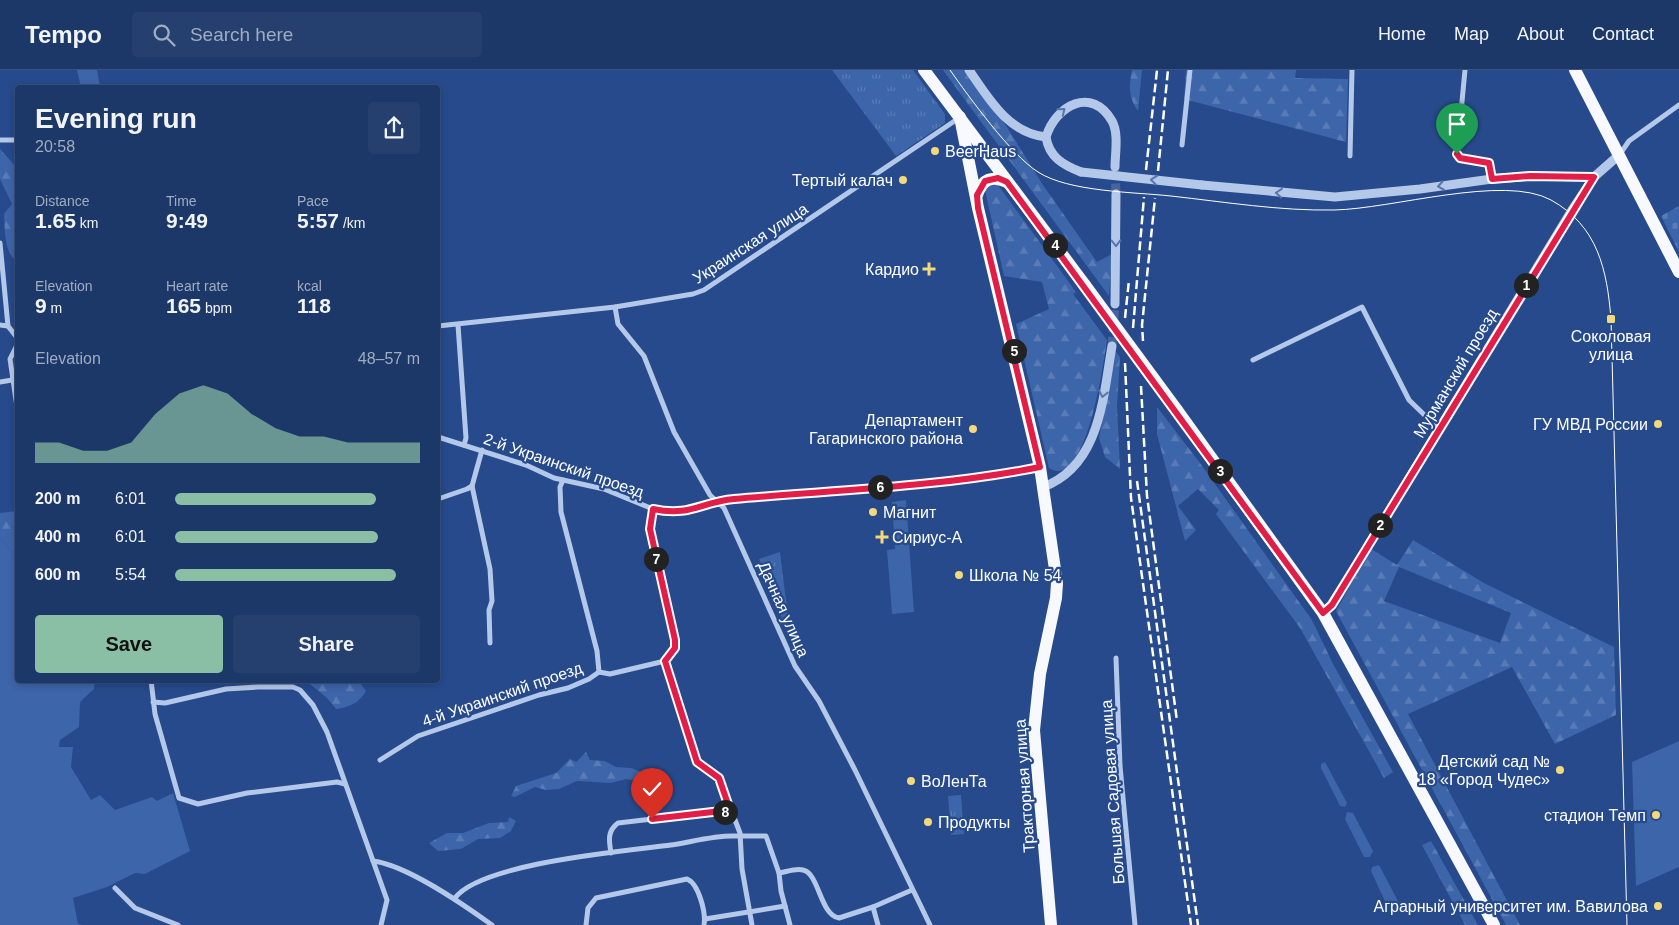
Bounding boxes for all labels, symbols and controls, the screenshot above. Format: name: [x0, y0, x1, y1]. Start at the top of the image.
search box: [132, 12, 482, 57]
text: Tempo: [25, 21, 102, 48]
icon: search: [150, 21, 178, 49]
text: Search here: [190, 24, 293, 45]
text: Home: [1378, 24, 1426, 44]
text: Map: [1454, 24, 1489, 44]
text: About: [1517, 24, 1564, 44]
text: Contact: [1592, 24, 1654, 44]
button: share: [368, 102, 420, 154]
text: Evening run: [35, 103, 197, 134]
pin: [1436, 103, 1478, 154]
one-way arrow: [1056, 109, 1065, 117]
icon: arrive: [1443, 110, 1471, 138]
text: 20:58: [35, 138, 75, 155]
place label: BeerHaus: [945, 143, 1016, 160]
marker: BeerHaus: [929, 145, 941, 157]
place label: Тертый калач: [792, 172, 893, 189]
marker: Тертый калач: [897, 174, 909, 186]
one-way arrow: [1150, 175, 1158, 186]
one-way arrow: [1436, 181, 1445, 191]
one-way arrow: [1275, 188, 1283, 199]
text: Distance: [35, 193, 89, 209]
text: Time: [166, 193, 197, 209]
text: Pace: [297, 193, 329, 209]
street label: Украинская улица: [690, 200, 811, 287]
text: 1.65: [35, 209, 76, 232]
text: 9:49: [166, 209, 208, 232]
text: 5:57: [297, 209, 339, 232]
text: km: [76, 215, 98, 231]
text: /km: [339, 215, 365, 231]
pin: 4: [1042, 232, 1068, 258]
text: 4: [1052, 237, 1059, 253]
one-way arrow: [1111, 239, 1122, 247]
place label: Кардио: [865, 261, 919, 278]
marker: Кардио: [923, 263, 935, 275]
pin: 1: [1514, 272, 1538, 298]
text: 1: [1523, 277, 1530, 293]
text: Elevation: [35, 278, 93, 294]
text: Heart rate: [166, 278, 228, 294]
text: kcal: [297, 278, 322, 294]
text: 9: [35, 294, 47, 317]
text: 165: [166, 294, 201, 317]
text: 118: [297, 294, 331, 317]
text: m: [47, 300, 62, 316]
text: bpm: [201, 300, 232, 316]
street label: Мурманский проезд: [1410, 305, 1501, 441]
marker: Соколовая улица: [1605, 313, 1617, 325]
place label: Соколовая улица: [1571, 328, 1651, 363]
pin: 5: [1002, 338, 1026, 364]
text: 5: [1011, 343, 1018, 359]
text: Elevation: [35, 350, 101, 367]
text: 48–57 m: [358, 350, 420, 367]
one-way arrow: [1098, 389, 1109, 398]
place label: Департамент Гагаринского района: [809, 412, 964, 447]
place label: ГУ МВД России: [1533, 416, 1648, 433]
marker: ГУ МВД России: [1652, 418, 1664, 430]
marker: Департамент Гагаринского района: [967, 423, 979, 435]
street label: 2-й Украинский проезд: [482, 430, 647, 501]
pin: 3: [1208, 458, 1232, 484]
text: 3: [1217, 463, 1224, 479]
pin: 6: [868, 474, 892, 500]
text: 6: [877, 479, 884, 495]
text: 200 m: [35, 490, 80, 507]
text: 6:01: [115, 490, 146, 507]
place label: Магнит: [883, 504, 937, 521]
marker: Магнит: [867, 506, 879, 518]
pin: 2: [1368, 512, 1392, 538]
text: 2: [1377, 517, 1384, 533]
text: 400 m: [35, 528, 80, 545]
text: 6:01: [115, 528, 146, 545]
place label: Сириус-А: [892, 529, 962, 546]
marker: Сириус-А: [876, 531, 888, 543]
pin: 7: [644, 546, 668, 572]
text: 7: [653, 551, 660, 567]
street label: Дачная улица: [755, 559, 812, 660]
text: 600 m: [35, 566, 80, 583]
text: 5:54: [115, 566, 146, 583]
place label: Школа № 54: [969, 567, 1062, 584]
marker: Школа № 54: [953, 569, 965, 581]
button: Save: [35, 615, 223, 673]
button: Share: [233, 615, 420, 673]
street label: 4-й Украинский проезд: [420, 659, 585, 730]
street label: Большая Садовая улица: [1098, 699, 1127, 885]
street label: Тракторная улица: [1011, 719, 1038, 853]
place label: Детский сад № 18 «Город Чудес»: [1418, 753, 1550, 788]
marker: Детский сад № 18 «Город Чудес»: [1554, 764, 1566, 776]
pin: [631, 768, 673, 819]
place label: ВоЛенТа: [921, 773, 987, 790]
icon: check: [638, 775, 666, 803]
marker: ВоЛенТа: [905, 775, 917, 787]
pin: 8: [712, 800, 738, 824]
text: 8: [722, 804, 729, 820]
place label: стадион Темп: [1544, 807, 1646, 824]
marker: стадион Темп: [1650, 809, 1662, 821]
place label: Продукты: [938, 814, 1010, 831]
marker: Продукты: [922, 816, 934, 828]
place label: Аграрный университет им. Вавилова: [1373, 898, 1648, 915]
marker: Аграрный университет им. Вавилова: [1652, 900, 1664, 912]

